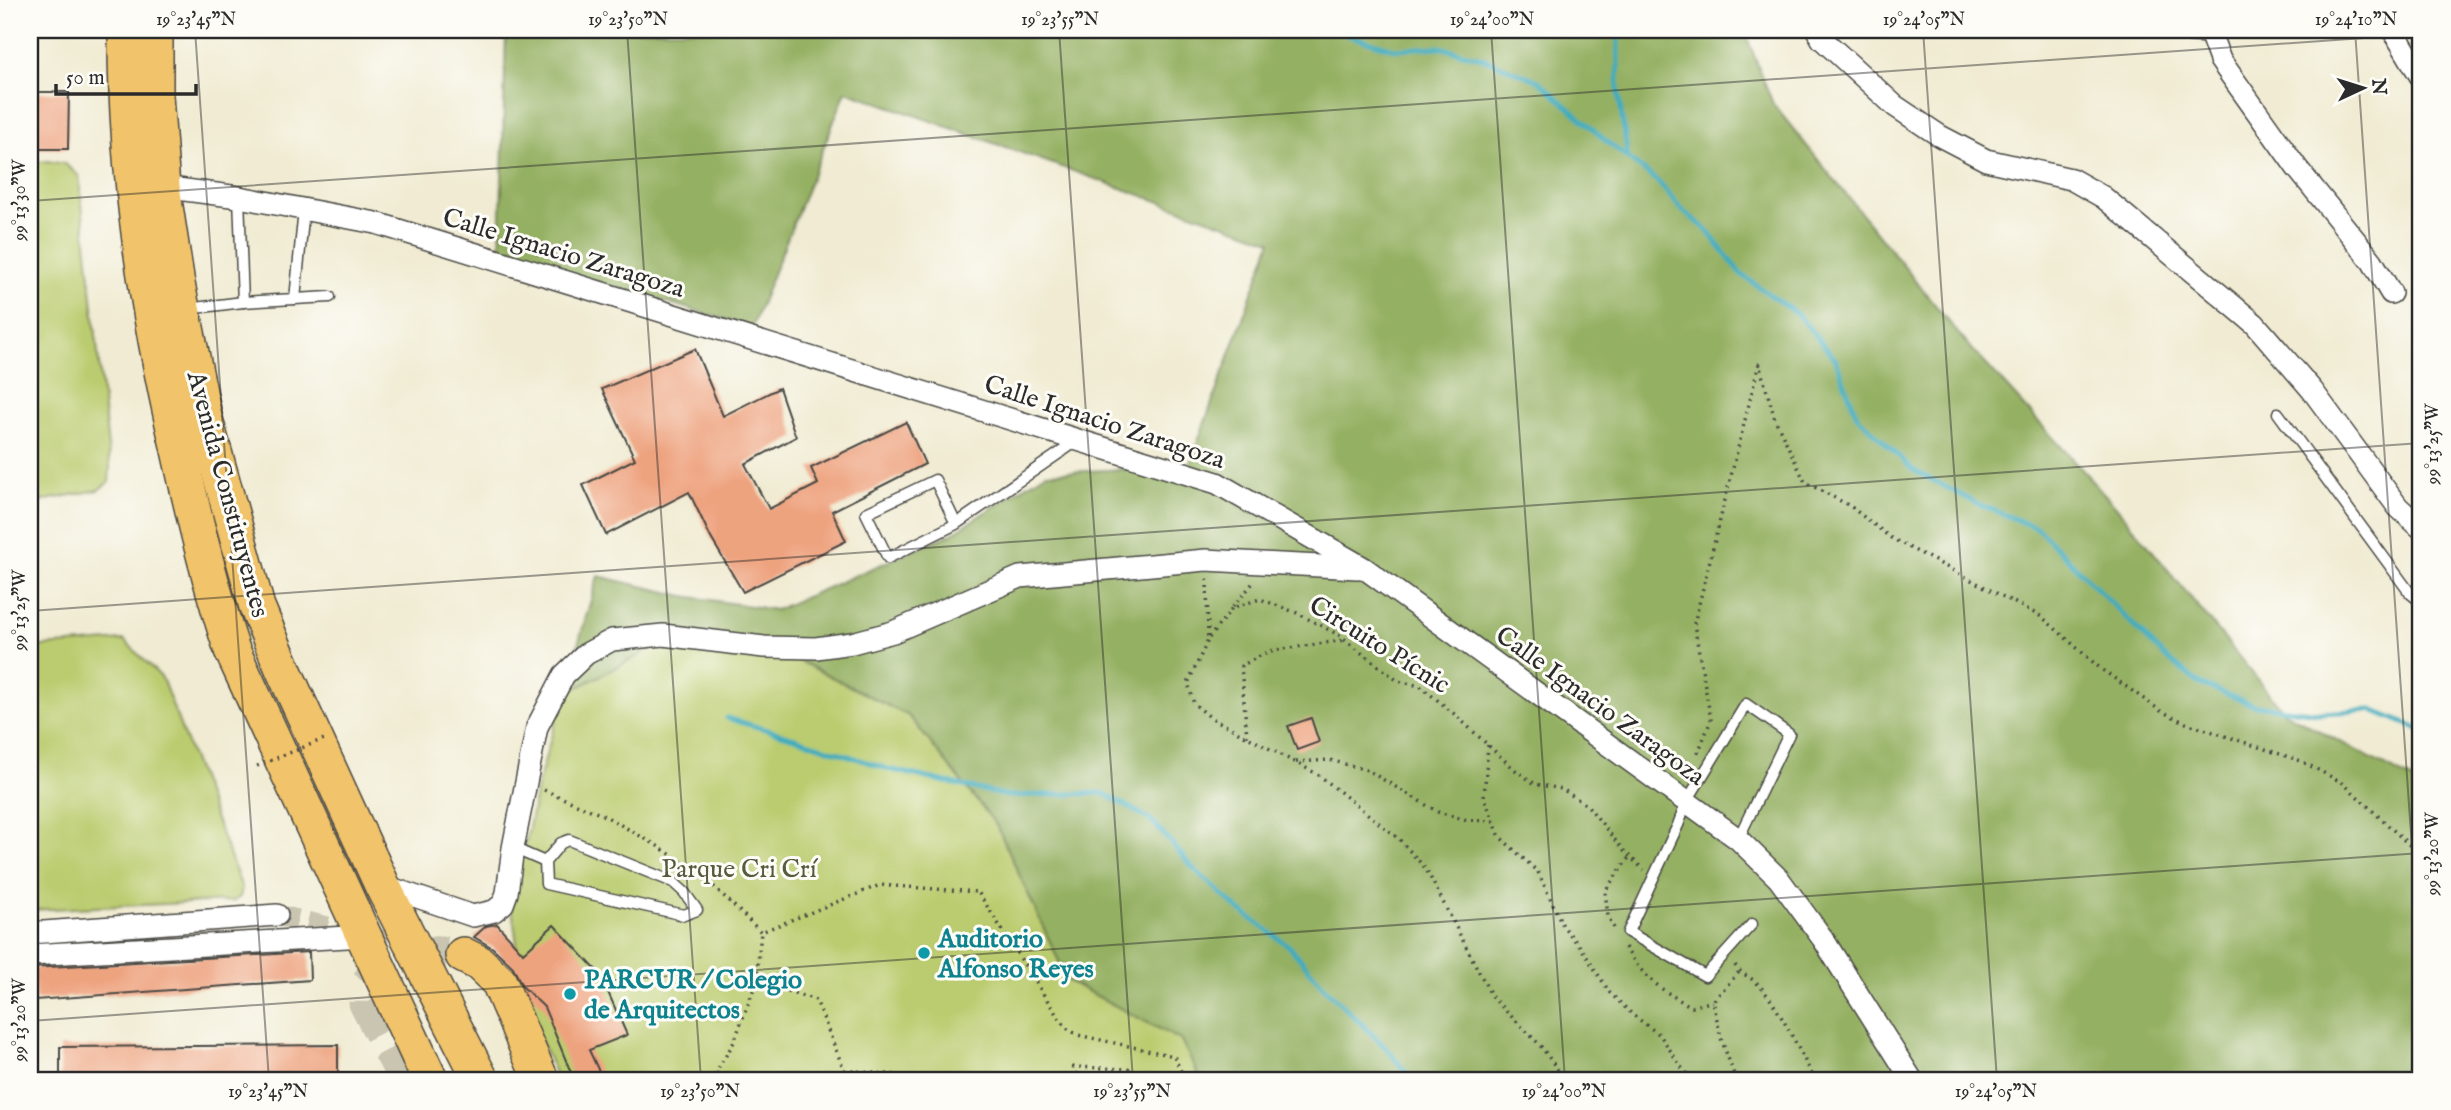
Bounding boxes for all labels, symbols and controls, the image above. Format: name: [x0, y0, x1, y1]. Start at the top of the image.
text: 19°23'45"N: [156, 9, 237, 32]
text: 19°23'50"N: [588, 9, 669, 32]
text: 19°23'55"N: [1021, 9, 1099, 32]
text: 19°24'00"N: [1450, 9, 1535, 32]
text: 19°24'05"N: [1883, 9, 1966, 32]
text: 19°24'10"N: [2315, 9, 2398, 32]
scale bar: [56, 52, 196, 96]
north arrow: [2328, 52, 2398, 122]
text: 50 m: [66, 65, 105, 92]
text: N: [2365, 77, 2391, 97]
text: 99°13'30"W: [9, 158, 32, 242]
street label: Calle Ignacio Zaragoza: [439, 201, 689, 306]
street label: Avenida Constituyentes: [179, 367, 276, 621]
street label: Calle Ignacio Zaragoza: [980, 368, 1230, 477]
text: 99°13'25"W: [2422, 403, 2445, 485]
text: 99°13'25"W: [9, 569, 32, 651]
street label: Circuito Pícnic: [1303, 589, 1456, 702]
street label: Calle Ignacio Zaragoza: [1489, 619, 1712, 794]
text: 99°13'20"W: [2422, 812, 2445, 897]
park label: Parque Cri Crí: [661, 853, 819, 886]
place label: Auditorio Alfonso Reyes: [937, 923, 1094, 986]
marker: Auditorio Alfonso Reyes: [916, 945, 932, 961]
place label: PARCUR / Colegio de Arquitectos: [584, 964, 802, 1027]
text: 99°13'20"W: [9, 978, 32, 1063]
marker: PARCUR / Colegio de Arquitectos: [562, 986, 578, 1002]
text: 19°23'45"N: [228, 1081, 309, 1104]
text: 19°23'50"N: [660, 1081, 741, 1104]
text: 19°23'55"N: [1093, 1081, 1171, 1104]
text: 19°24'00"N: [1522, 1081, 1607, 1104]
text: 19°24'05"N: [1955, 1081, 2038, 1104]

